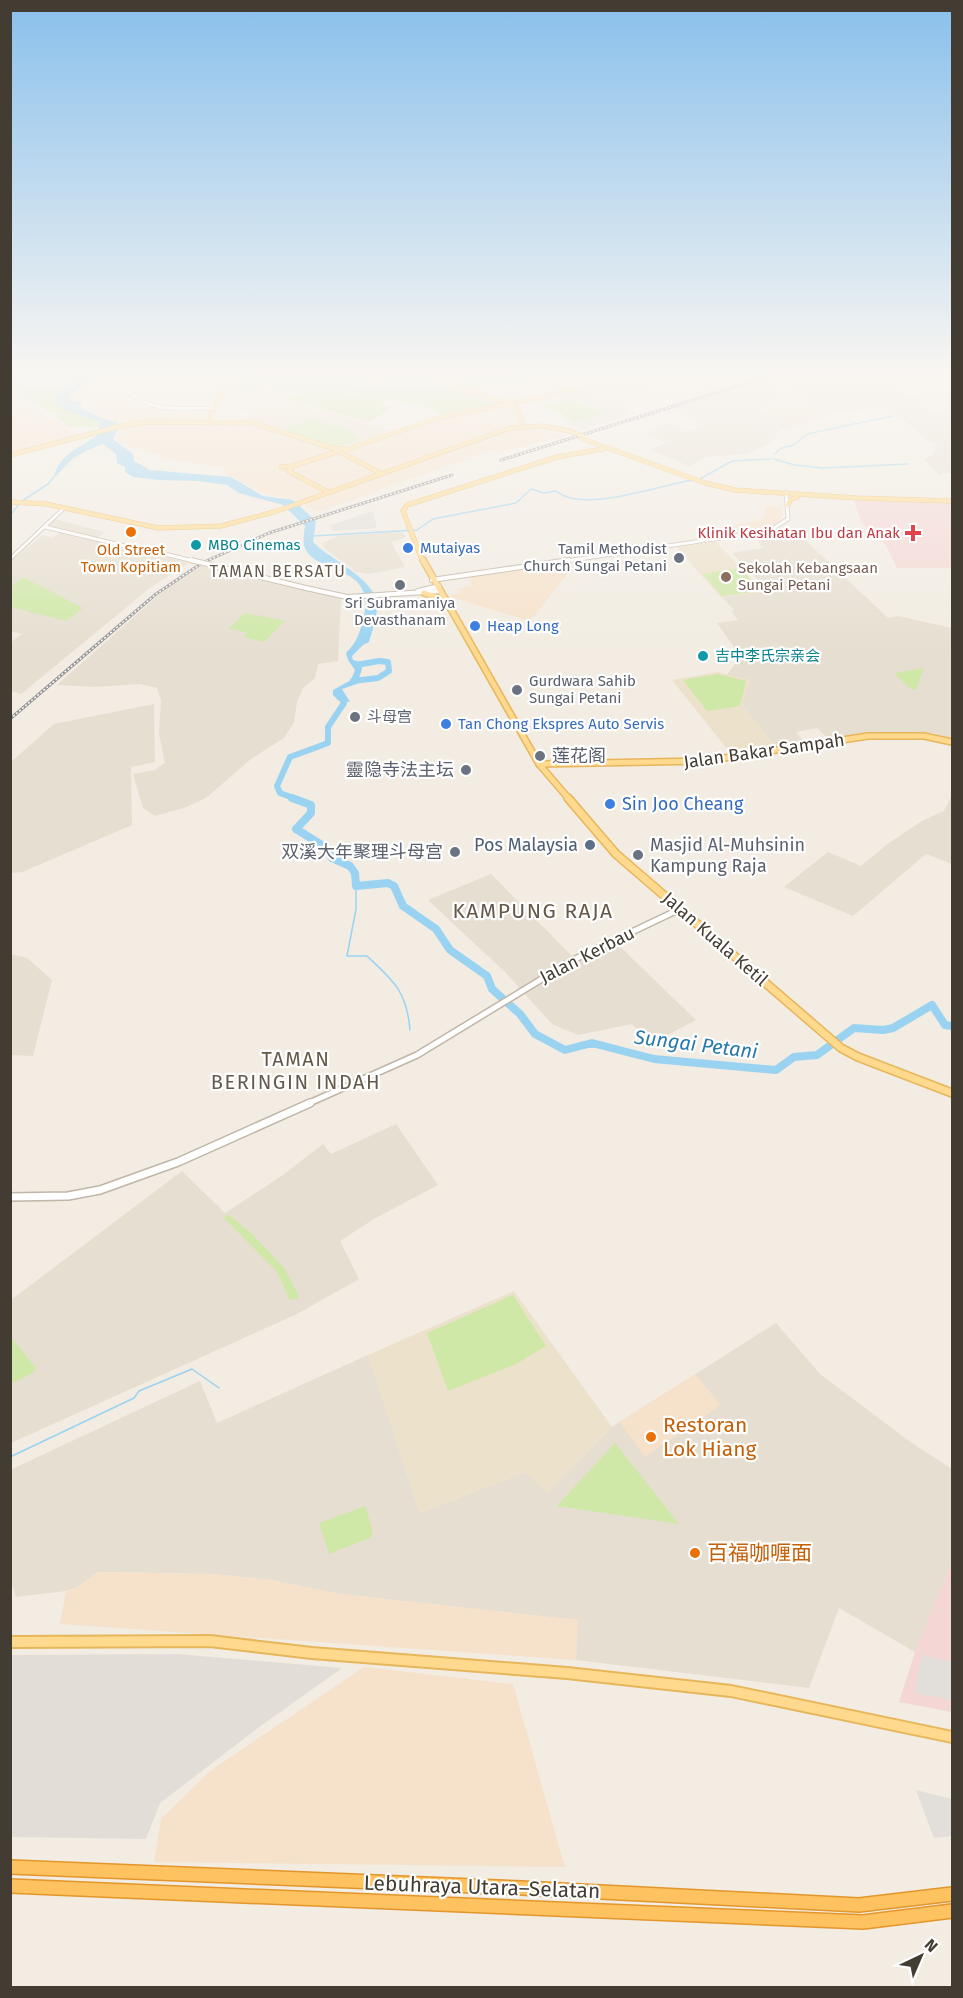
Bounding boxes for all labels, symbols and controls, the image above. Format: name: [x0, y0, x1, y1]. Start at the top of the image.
place label: Klinik Kesihatan Ibu dan Anak: [697, 524, 900, 542]
marker: Klinik Kesihatan Ibu dan Anak: [904, 524, 922, 542]
marker: Old Street Town Kopitiam: [124, 525, 138, 539]
place label: MBO Cinemas: [208, 536, 301, 554]
marker: MBO Cinemas: [189, 538, 203, 552]
place label: Mutaiyas: [420, 539, 480, 557]
place label: Tamil Methodist Church Sungai Petani: [523, 540, 668, 575]
place label: Old Street Town Kopitiam: [81, 541, 181, 576]
marker: Mutaiyas: [401, 541, 415, 555]
marker: Tamil Methodist Church Sungai Petani: [672, 551, 686, 565]
place label: Sekolah Kebangsaan Sungai Petani: [738, 559, 878, 594]
district label: TAMAN BERSATU: [210, 562, 346, 581]
marker: Sekolah Kebangsaan Sungai Petani: [719, 570, 733, 584]
marker: Sri Subramaniya Devasthanam: [393, 578, 407, 592]
place label: Sri Subramaniya Devasthanam: [345, 594, 455, 629]
place label: Heap Long: [487, 617, 559, 635]
marker: Heap Long: [468, 619, 482, 633]
place label: 吉中李氏宗亲会: [715, 647, 820, 665]
marker: 吉中李氏宗亲会: [696, 649, 710, 663]
place label: Gurdwara Sahib Sungai Petani: [529, 672, 636, 707]
marker: Gurdwara Sahib Sungai Petani: [510, 683, 524, 697]
place label: 斗母宫: [367, 708, 412, 726]
marker: 斗母宫: [348, 710, 362, 724]
place label: Tan Chong Ekspres Auto Servis: [458, 715, 664, 733]
marker: Tan Chong Ekspres Auto Servis: [439, 717, 453, 731]
street label: Jalan Bakar Sampah: [682, 729, 846, 773]
place label: 莲花阁: [552, 745, 606, 767]
marker: 莲花阁: [533, 749, 547, 763]
place label: 靈隐寺法主坛: [346, 759, 454, 781]
marker: 靈隐寺法主坛: [459, 763, 473, 777]
place label: Sin Joo Cheang: [622, 793, 744, 815]
marker: Sin Joo Cheang: [603, 797, 617, 811]
place label: Pos Malaysia: [474, 834, 578, 856]
place label: Masjid Al-Muhsinin Kampung Raja: [650, 834, 805, 877]
marker: Pos Malaysia: [583, 838, 597, 852]
place label: 双溪大年聚理斗母宫: [281, 841, 443, 863]
marker: 双溪大年聚理斗母宫: [448, 845, 462, 859]
marker: Masjid Al-Muhsinin Kampung Raja: [631, 848, 645, 862]
street label: Jalan Kuala Ketil: [658, 887, 772, 991]
district label: KAMPUNG RAJA: [452, 898, 614, 924]
street label: Jalan Kerbau: [536, 922, 638, 988]
water label: Sungai Petani: [632, 1024, 759, 1064]
district label: TAMAN BERINGIN INDAH: [211, 1047, 381, 1094]
place label: Restoran Lok Hiang: [663, 1412, 756, 1462]
marker: Restoran Lok Hiang: [644, 1430, 658, 1444]
place label: 百福咖喱面: [707, 1540, 812, 1566]
marker: 百福咖喱面: [688, 1546, 702, 1560]
street label: Lebuhraya Utara–Selatan: [363, 1870, 601, 1904]
north arrow: [891, 1926, 951, 1986]
text: N: [921, 1935, 941, 1956]

